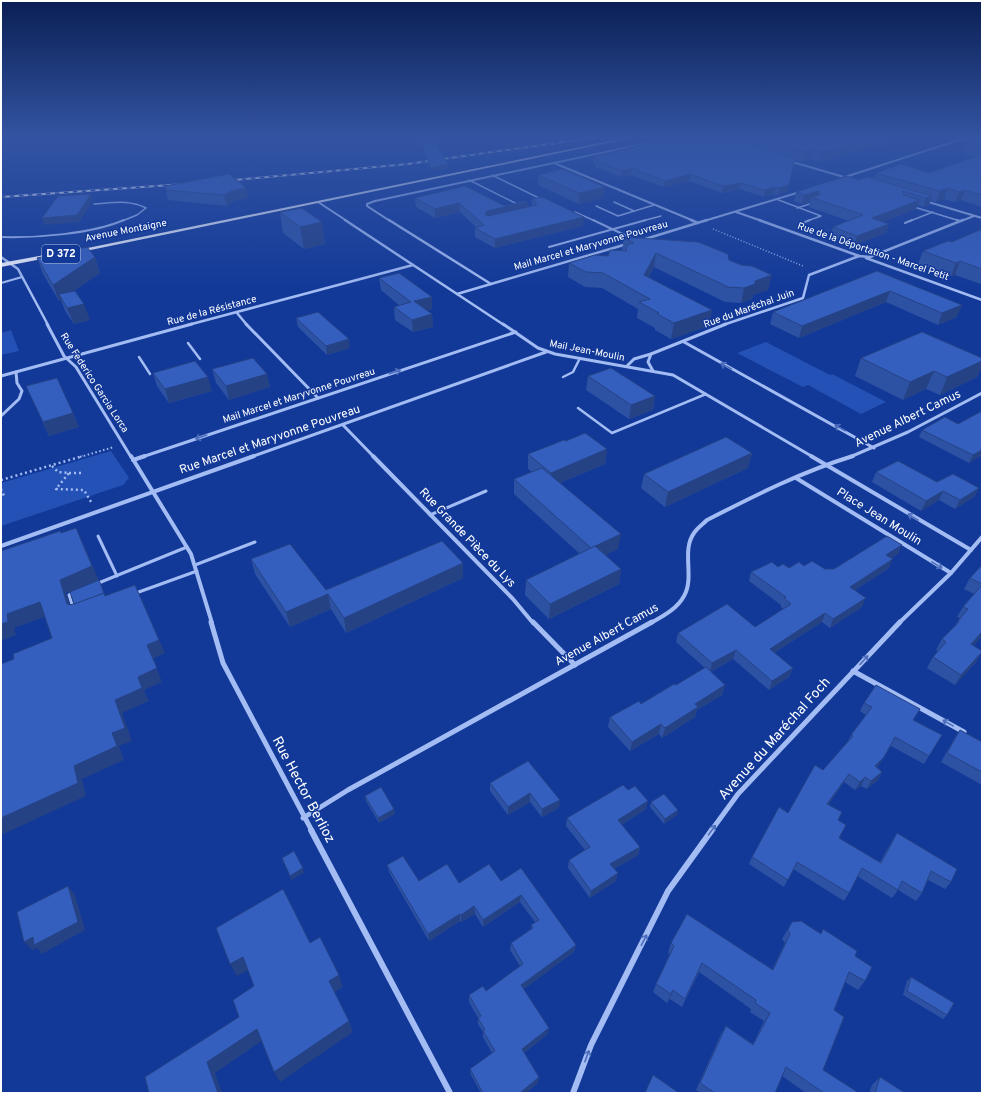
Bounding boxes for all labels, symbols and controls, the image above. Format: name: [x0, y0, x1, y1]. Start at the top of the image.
street label: Avenue Montaigne: [84, 217, 168, 245]
street label: Mail Marcel et Maryvonne Pouvreau: [513, 218, 669, 274]
street label: Rue de la Déportation - Marcel Petit: [796, 220, 951, 284]
road number: D 372: [42, 245, 80, 263]
street label: Rue du Maréchal Juin: [702, 287, 796, 331]
street label: Rue de la Résistance: [166, 293, 258, 329]
street label: Rue Federico Garcia Lorca: [57, 331, 131, 435]
street label: Mail Jean-Moulin: [548, 337, 626, 365]
one-way arrow: [720, 361, 732, 369]
street label: Mail Marcel et Maryvonne Pouvreau: [221, 365, 377, 427]
one-way arrow: [389, 368, 401, 376]
street label: Avenue Albert Camus: [852, 386, 964, 452]
street label: Rue Marcel et Maryvonne Pouvreau: [177, 401, 363, 479]
one-way arrow: [834, 424, 846, 432]
one-way arrow: [195, 434, 208, 441]
street label: Place Jean Moulin: [833, 484, 925, 550]
street label: Rue Grande Pièce du Lys: [415, 485, 519, 591]
one-way arrow: [907, 513, 919, 521]
one-way arrow: [931, 561, 943, 569]
street label: Avenue Albert Camus: [552, 600, 662, 670]
one-way arrow: [859, 654, 868, 665]
street label: Avenue du Maréchal Foch: [715, 674, 835, 804]
one-way arrow: [942, 719, 954, 727]
street label: Rue Hector Berlioz: [268, 734, 338, 846]
one-way arrow: [708, 824, 716, 835]
one-way arrow: [641, 934, 648, 946]
one-way arrow: [583, 1051, 591, 1063]

